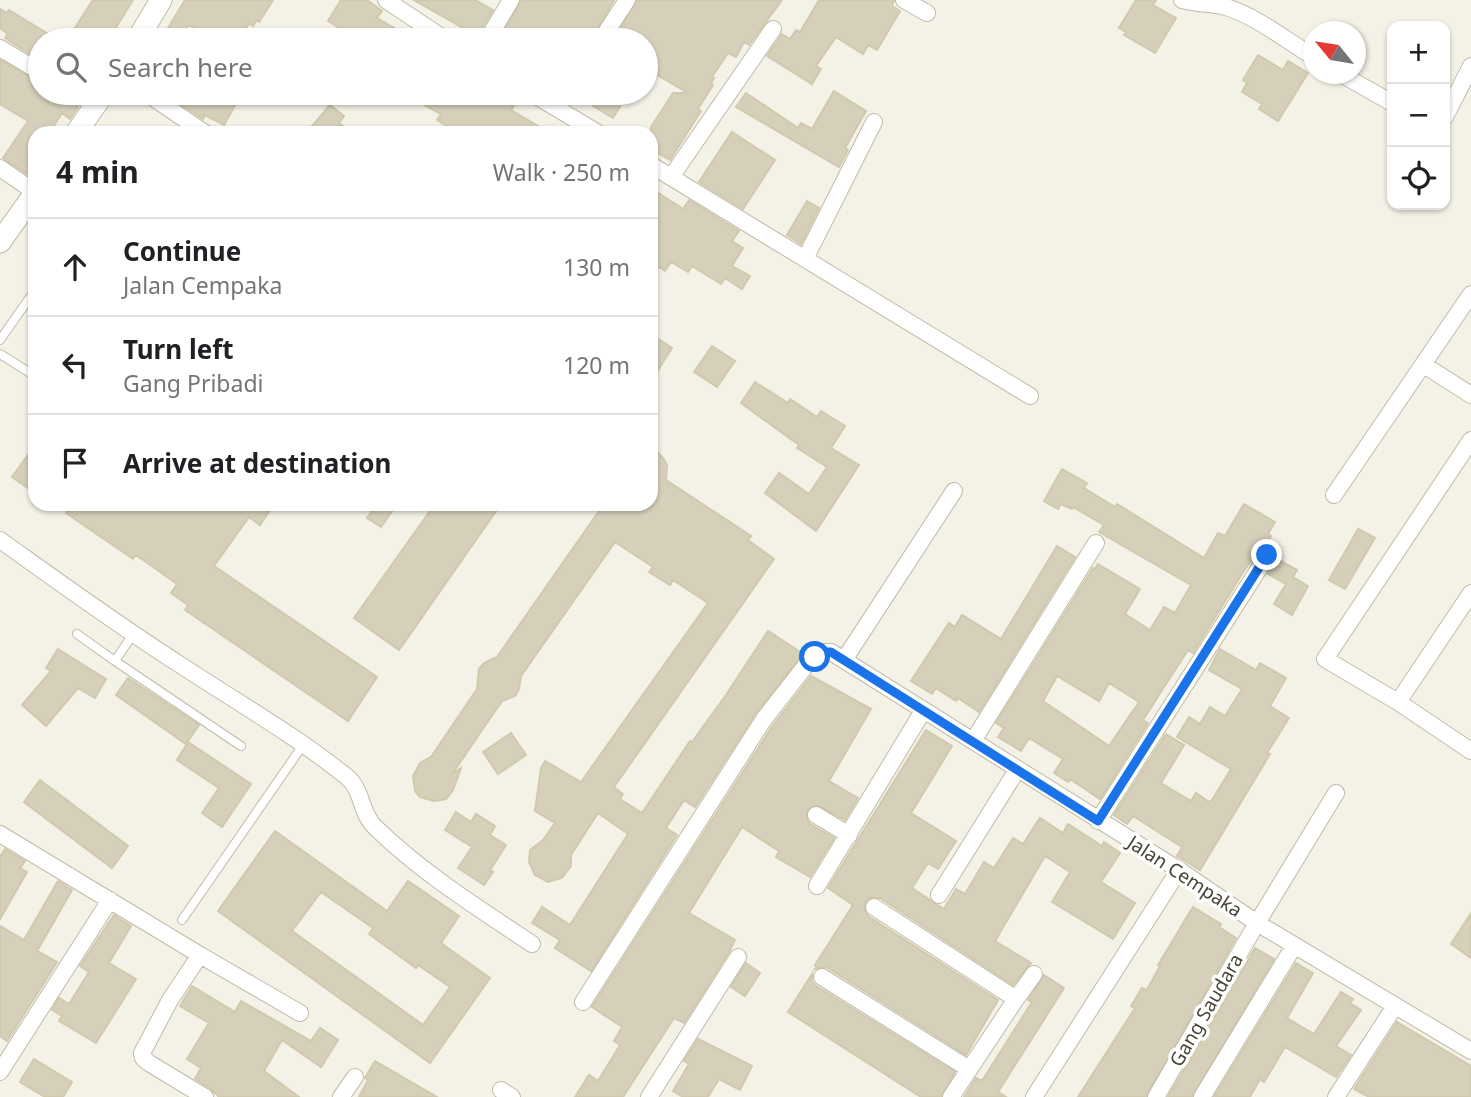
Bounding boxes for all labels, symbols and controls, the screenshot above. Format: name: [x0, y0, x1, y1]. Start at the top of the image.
north arrow: [1303, 21, 1366, 84]
map controls: [1387, 21, 1450, 210]
button: +: [1387, 21, 1450, 84]
search box: [28, 28, 658, 105]
icon: search: [52, 48, 90, 86]
text: Search here: [108, 49, 253, 85]
button: −: [1387, 84, 1450, 147]
button: locate: [1387, 147, 1450, 210]
text: 4 min: [56, 151, 139, 192]
text: Walk · 250 m: [493, 156, 630, 188]
text: Continue: [123, 233, 241, 269]
icon: ahead: [56, 248, 94, 286]
text: 130 m: [563, 251, 630, 283]
text: Jalan Cempaka: [123, 269, 282, 301]
text: Turn left: [123, 331, 234, 367]
icon: left: [56, 346, 94, 384]
text: 120 m: [563, 349, 630, 381]
text: Gang Pribadi: [123, 367, 263, 399]
icon: arrive: [56, 444, 94, 482]
text: Arrive at destination: [123, 445, 392, 481]
route end: [1251, 539, 1282, 570]
route start: [799, 641, 830, 672]
street label: Jalan Cempaka: [1121, 828, 1247, 923]
street label: Gang Saudara: [1163, 949, 1249, 1071]

